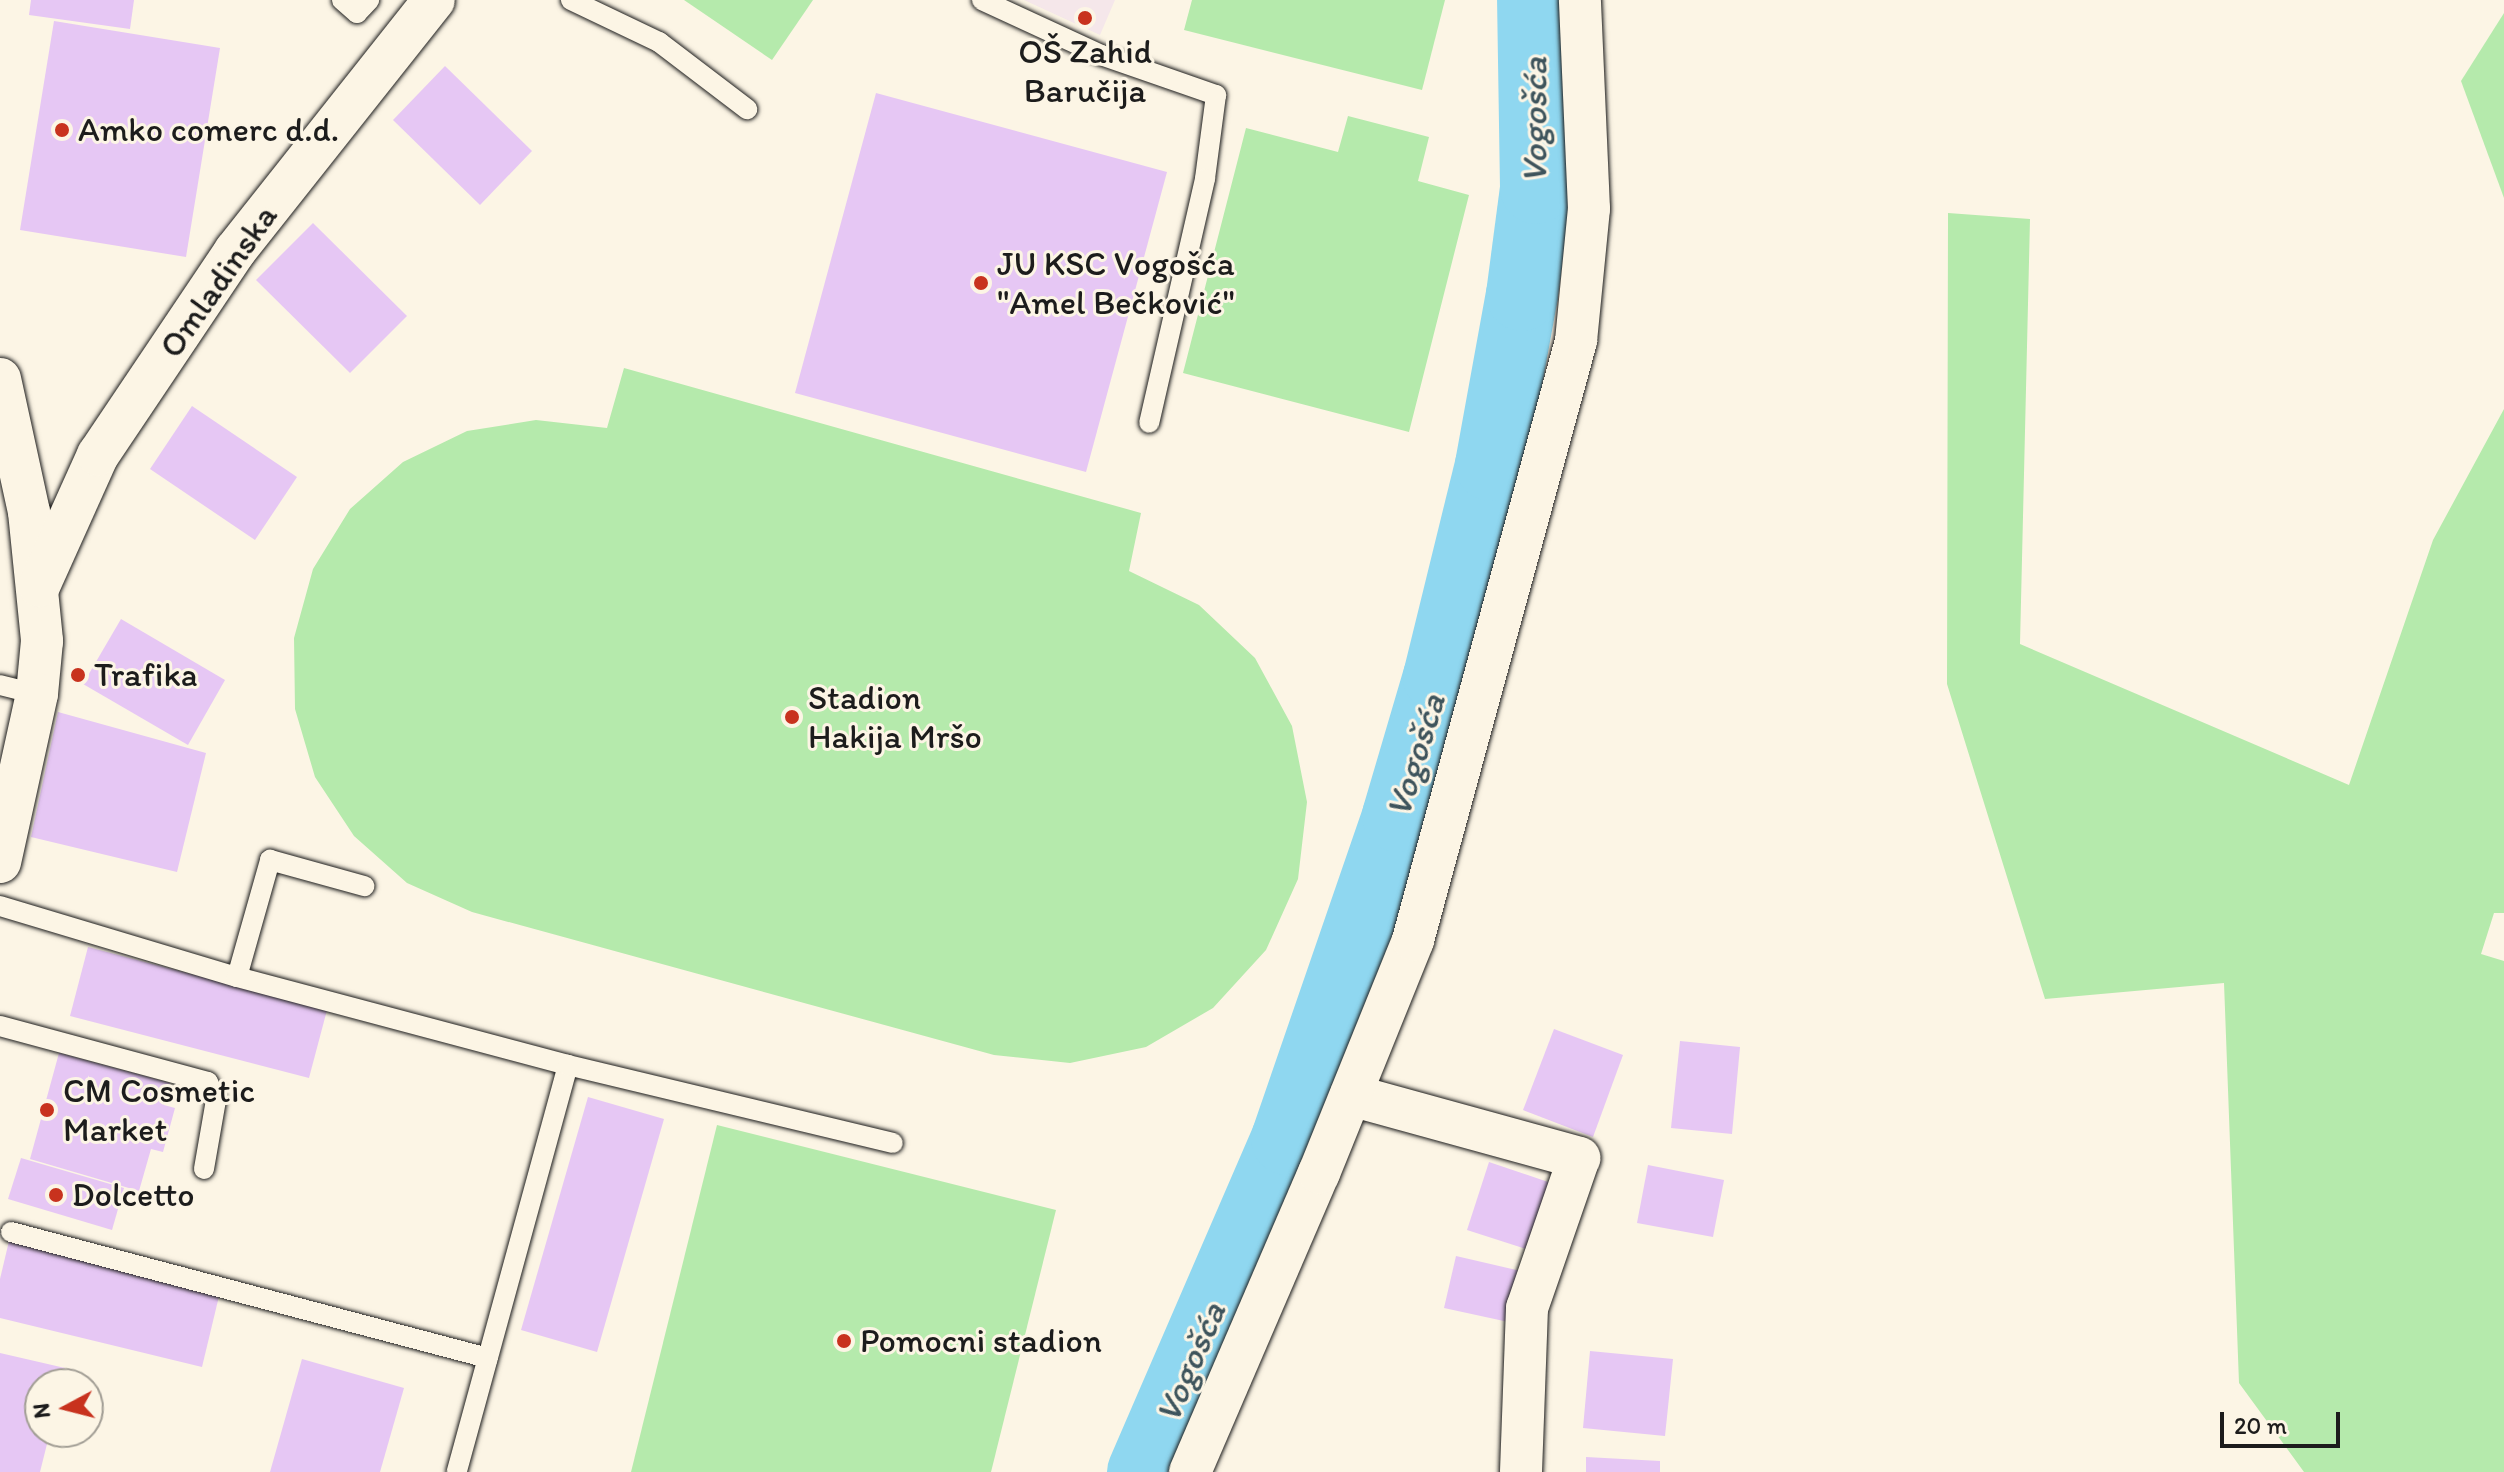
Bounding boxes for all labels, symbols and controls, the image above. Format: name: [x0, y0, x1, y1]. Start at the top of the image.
marker: OŠ Zahid Baručija: [1076, 9, 1094, 27]
place label: OŠ Zahid Baručija: [1018, 31, 1152, 110]
water label: Vogošća: [1512, 57, 1556, 183]
place label: Amko comerc d.d.: [78, 110, 338, 150]
marker: Amko comerc d.d.: [53, 121, 71, 139]
street label: Omladinska: [150, 197, 286, 365]
place label: JU KSC Vogošća "Amel Bečković": [997, 243, 1235, 322]
marker: JU KSC Vogošća "Amel Bečković": [972, 274, 990, 292]
place label: Trafika: [94, 655, 197, 695]
marker: Trafika: [69, 666, 87, 684]
place label: Stadion Hakija Mršo: [808, 677, 982, 756]
water label: Vogošća: [1376, 688, 1454, 822]
marker: Stadion Hakija Mršo: [783, 708, 801, 726]
place label: CM Cosmetic Market: [63, 1070, 255, 1150]
marker: CM Cosmetic Market: [38, 1101, 56, 1119]
place label: Dolcetto: [72, 1175, 195, 1215]
marker: Dolcetto: [47, 1186, 65, 1204]
water label: Vogošća: [1145, 1295, 1235, 1429]
place label: Pomocni stadion: [860, 1321, 1102, 1361]
marker: Pomocni stadion: [835, 1332, 853, 1350]
north arrow: [24, 1368, 104, 1448]
scale bar: [2224, 1396, 2344, 1446]
text: N: [27, 1402, 56, 1420]
text: 20 m: [2234, 1411, 2287, 1440]

